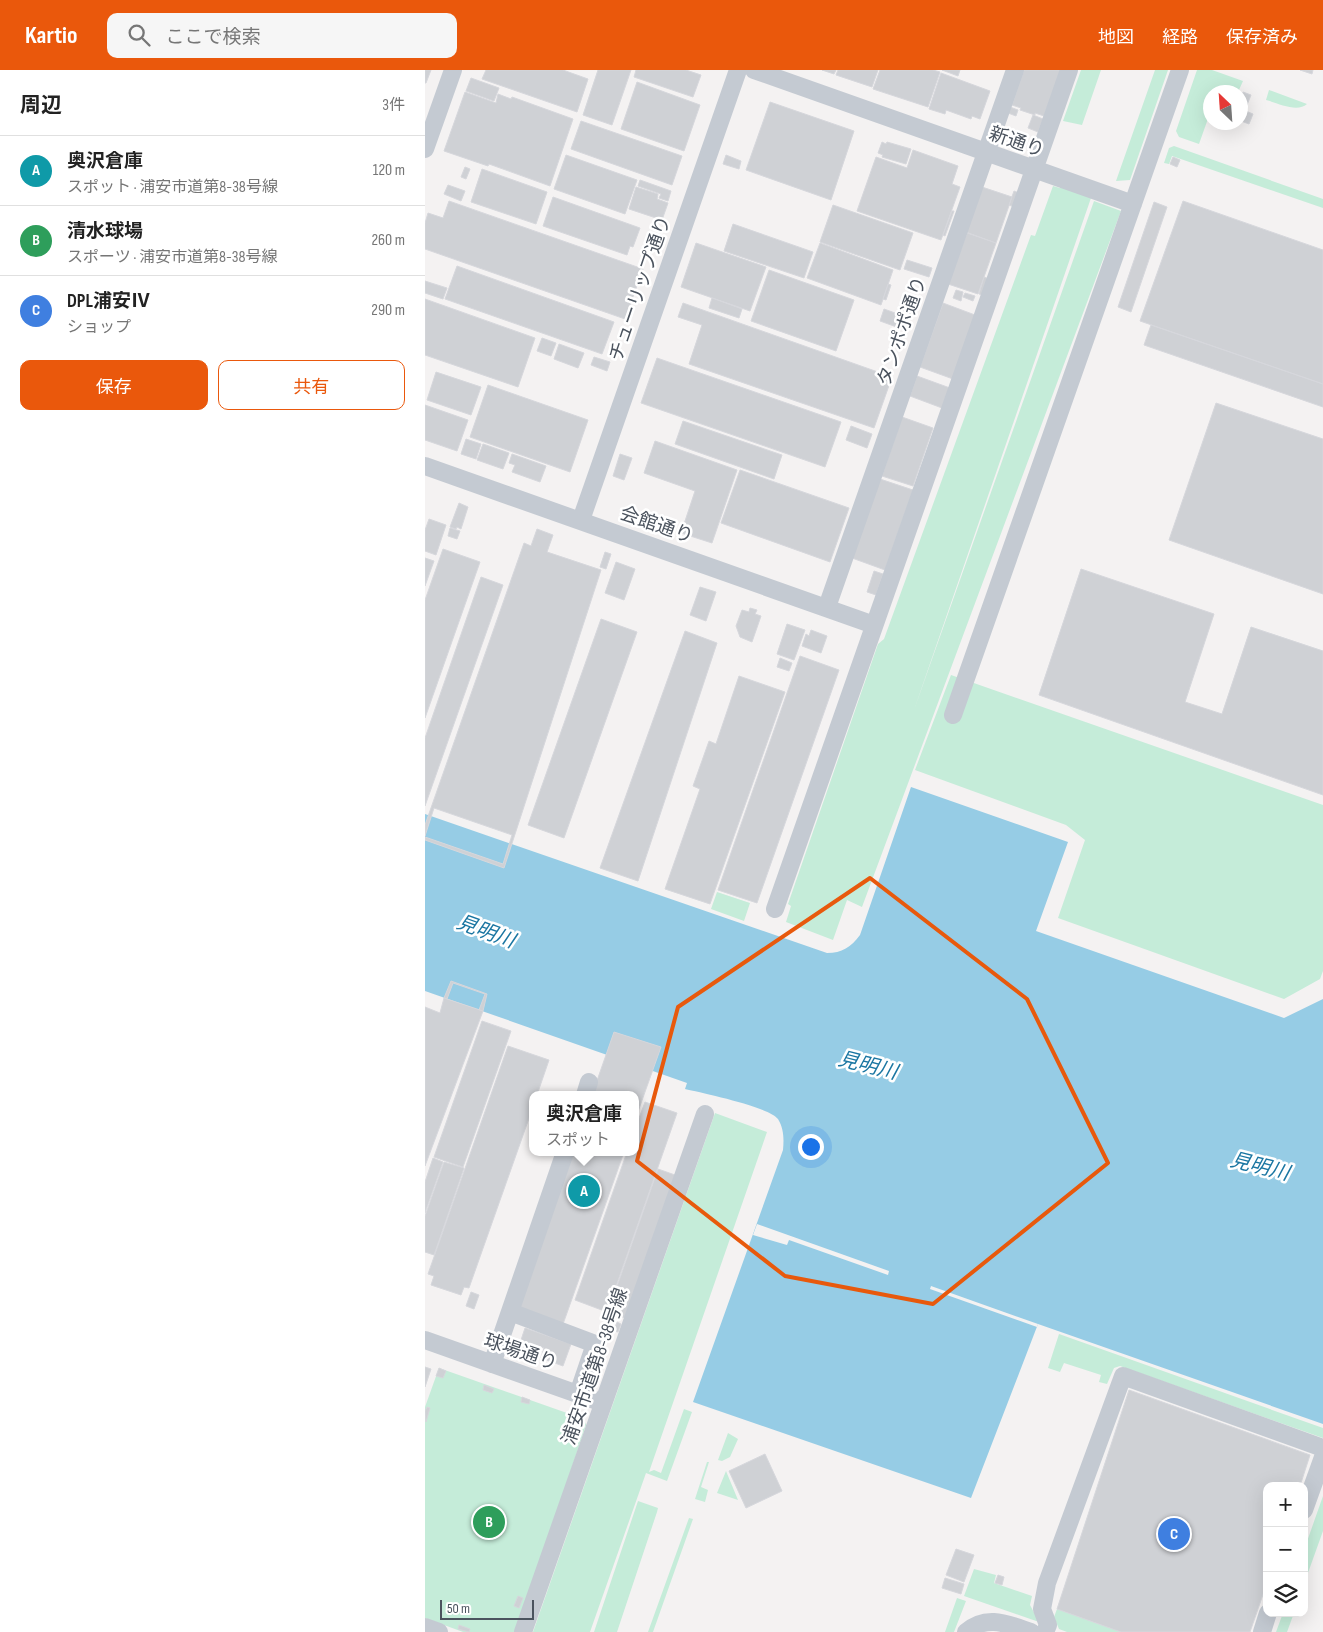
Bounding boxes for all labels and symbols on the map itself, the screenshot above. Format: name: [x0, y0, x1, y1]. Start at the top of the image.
north arrow: [1203, 85, 1248, 130]
street label: 新通り: [986, 122, 1047, 163]
street label: チューリップ通り: [605, 213, 676, 364]
street label: タンポポ通り: [873, 274, 932, 389]
street label: 会館通り: [617, 502, 696, 549]
water label: 見明川: [453, 910, 520, 954]
water label: 見明川: [836, 1047, 902, 1085]
your location: [798, 1134, 824, 1160]
water label: 見明川: [1228, 1148, 1294, 1186]
pin: A: [568, 1172, 600, 1210]
street label: 浦安市道第8-38号線: [558, 1285, 633, 1448]
street label: 球場通り: [481, 1329, 560, 1376]
pin: B: [473, 1503, 505, 1541]
pin: C: [1158, 1515, 1190, 1553]
scale bar: [440, 1597, 534, 1620]

